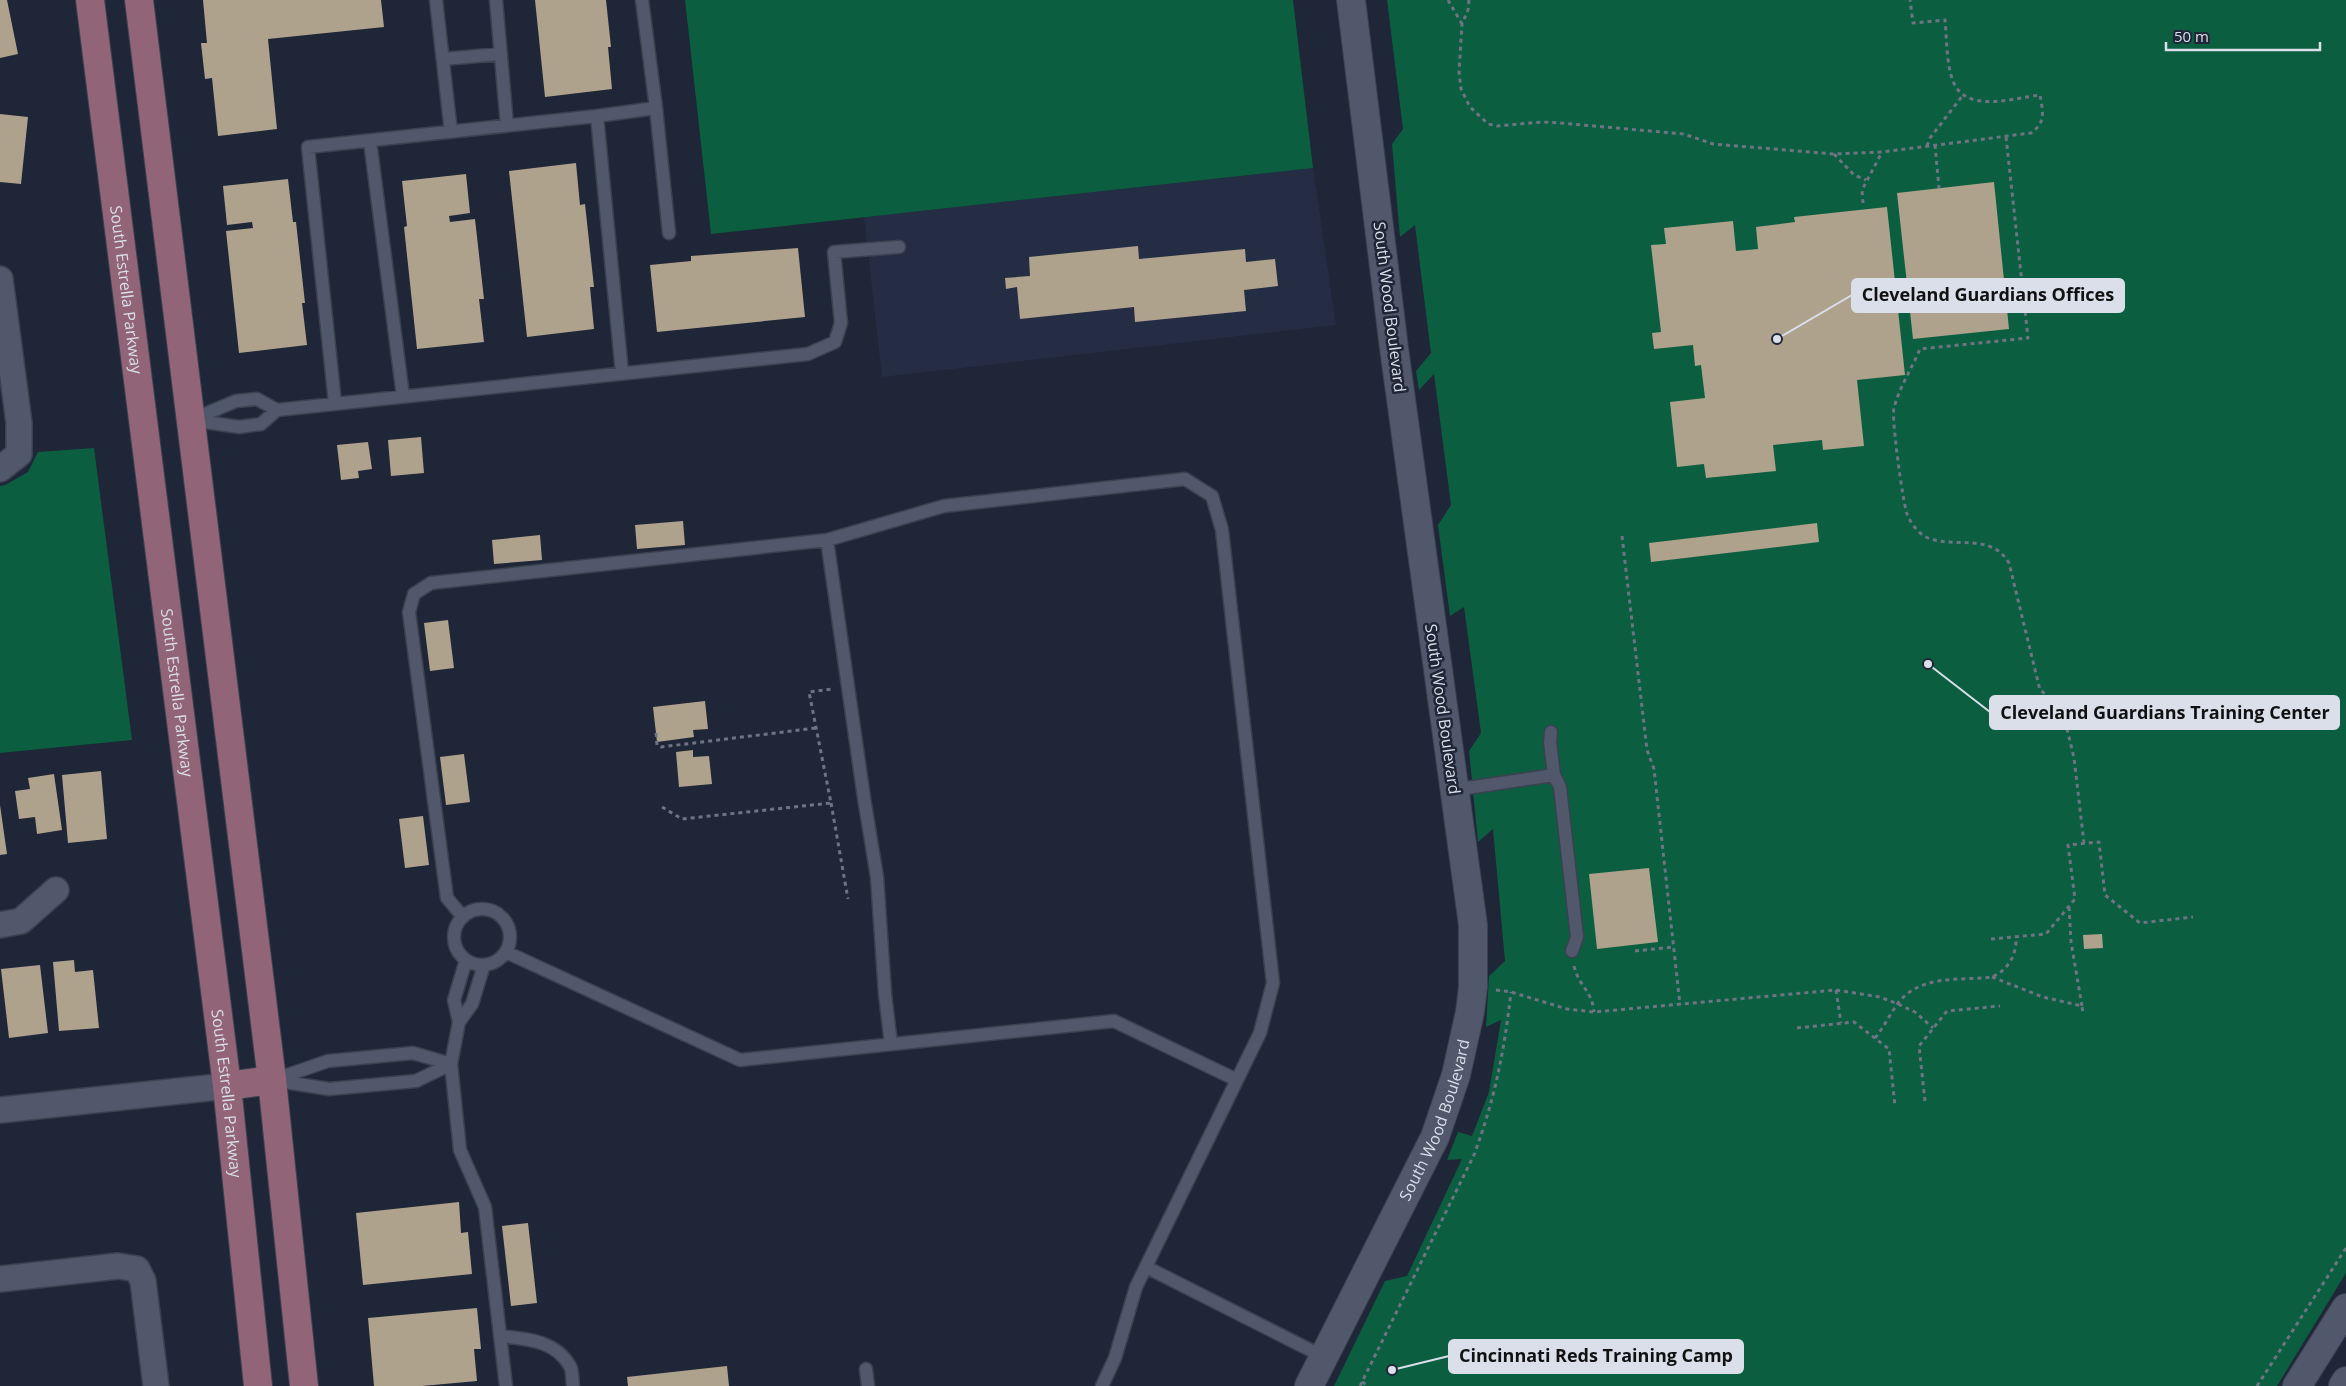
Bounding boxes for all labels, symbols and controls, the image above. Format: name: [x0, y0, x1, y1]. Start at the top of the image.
scale bar: [2166, 20, 2320, 52]
text: 50 m: [2174, 26, 2209, 46]
street label: South Estrella Parkway: [105, 204, 148, 376]
street label: South Wood Boulevard: [1369, 220, 1411, 394]
callout: Cleveland Guardians Offices: [1852, 279, 2124, 312]
text: Cleveland Guardians Offices: [1862, 282, 2114, 306]
street label: South Estrella Parkway: [156, 607, 199, 779]
street label: South Wood Boulevard: [1420, 622, 1466, 796]
callout: Cleveland Guardians Training Center: [1990, 696, 2339, 729]
text: Cleveland Guardians Training Center: [2000, 700, 2330, 724]
street label: South Estrella Parkway: [206, 1008, 248, 1180]
street label: South Wood Boulevard: [1394, 1037, 1475, 1204]
callout: Cincinnati Reds Training Camp: [1449, 1340, 1743, 1373]
text: Cincinnati Reds Training Camp: [1459, 1343, 1733, 1367]

